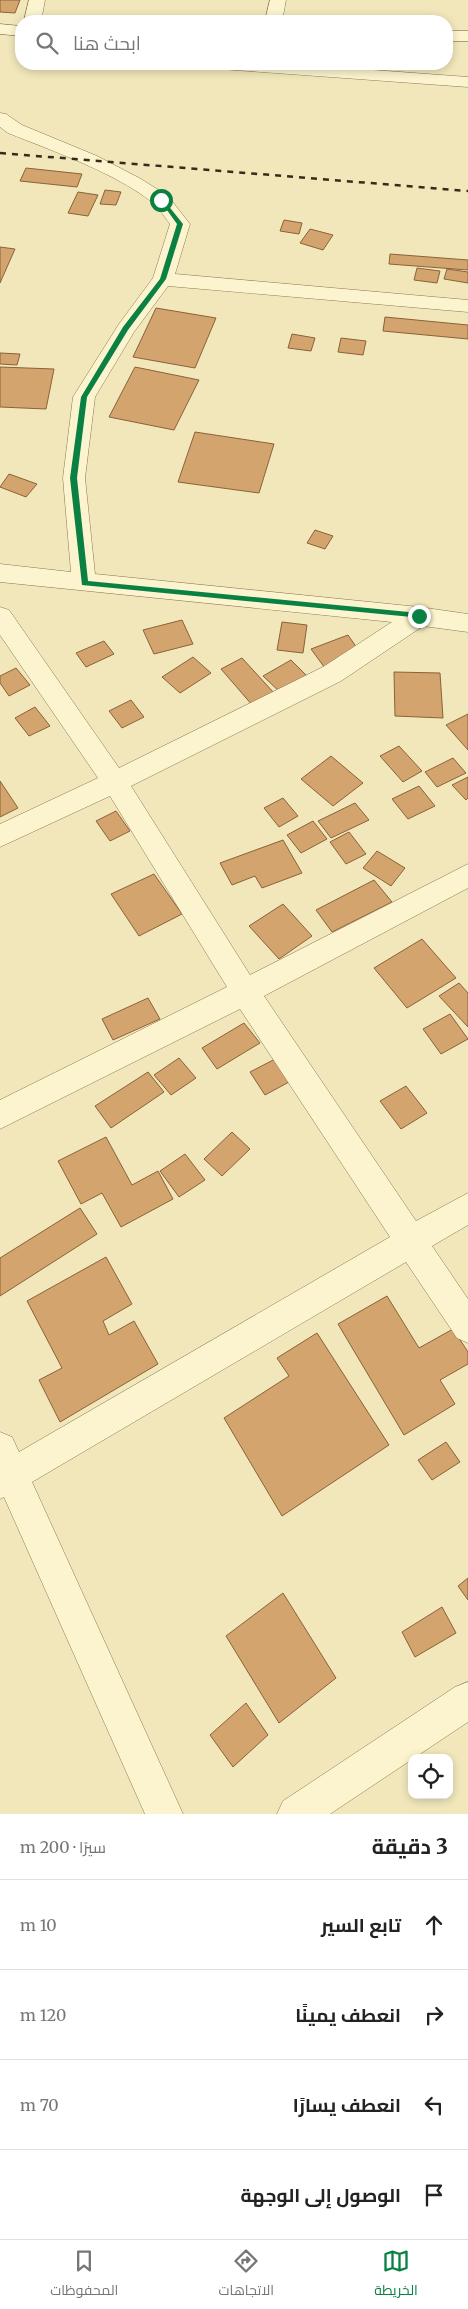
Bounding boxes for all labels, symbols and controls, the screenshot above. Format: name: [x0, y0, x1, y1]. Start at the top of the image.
search box: [15, 15, 453, 70]
icon: search: [33, 29, 61, 57]
text: ابحث هنا: [73, 31, 141, 55]
route start: [150, 189, 173, 212]
route end: [408, 605, 431, 628]
map controls: [408, 1754, 453, 1799]
button: locate: [408, 1754, 453, 1799]
text: 3 دقيقة: [372, 1833, 448, 1860]
text: سيرًا · 200 m: [20, 1837, 106, 1857]
icon: ahead: [420, 1911, 448, 1939]
text: تابع السير: [321, 1913, 401, 1937]
text: 10 m: [20, 1915, 57, 1935]
icon: right: [420, 2001, 448, 2029]
text: انعطف يمينًا: [295, 2003, 401, 2027]
text: 120 m: [20, 2005, 66, 2025]
icon: left: [420, 2091, 448, 2119]
text: انعطف يسارًا: [293, 2093, 401, 2117]
text: 70 m: [20, 2095, 59, 2115]
icon: arrive: [420, 2181, 448, 2209]
text: الوصول إلى الوجهة: [241, 2183, 401, 2207]
tab: المحفوظات: [50, 2247, 118, 2303]
tab: الاتجاهات: [219, 2247, 274, 2303]
tab: الخريطة: [374, 2247, 418, 2303]

